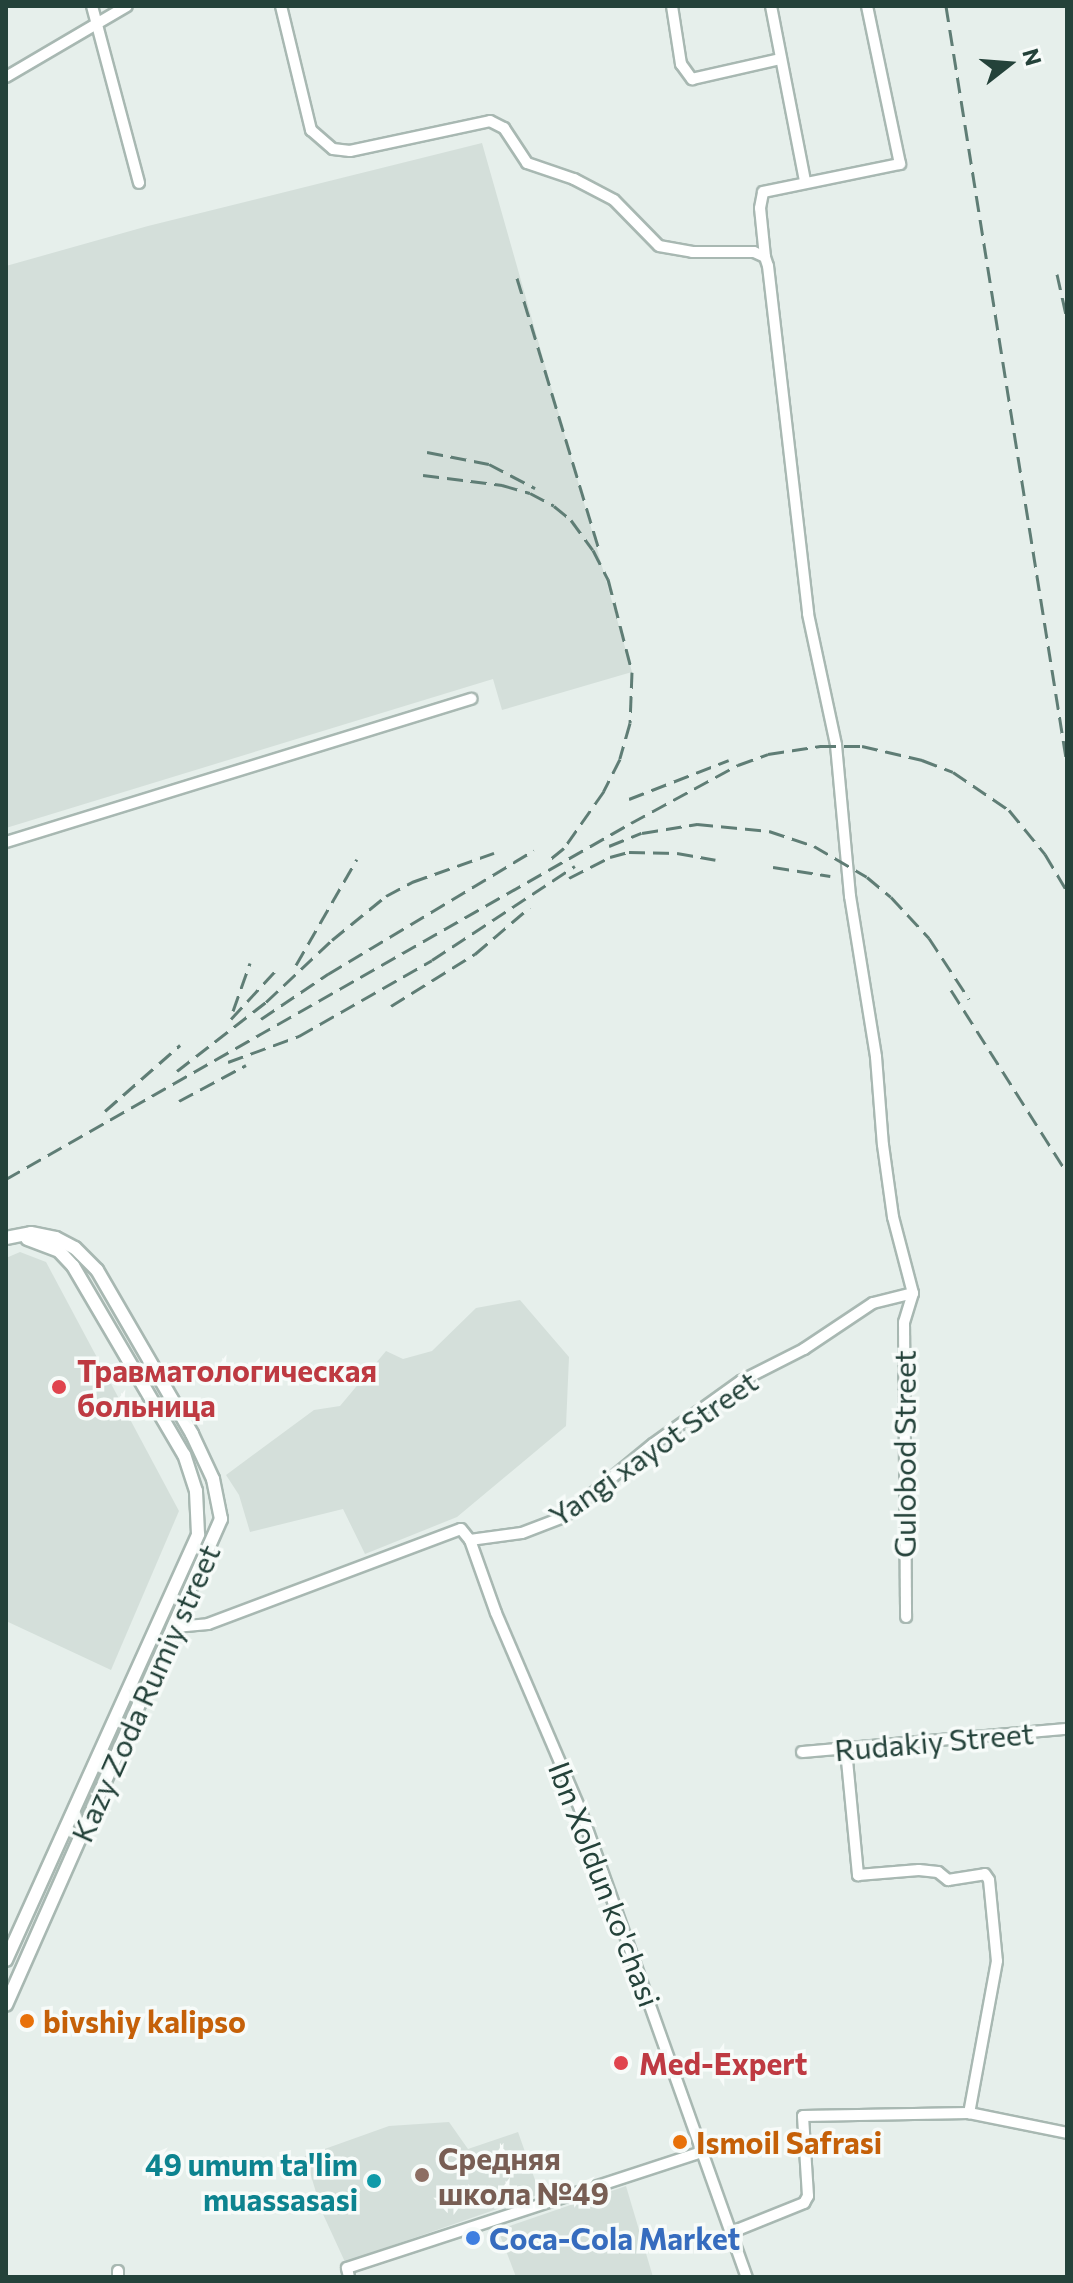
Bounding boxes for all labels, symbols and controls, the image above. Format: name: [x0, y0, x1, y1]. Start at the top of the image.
north arrow: [969, 24, 1049, 104]
text: N: [1017, 45, 1048, 69]
street label: Gulobod Street: [886, 1350, 922, 1558]
place label: Травматологическая больница: [77, 1352, 377, 1422]
street label: Yangi xayot Street: [542, 1363, 764, 1533]
marker: Травматологическая больница: [48, 1376, 70, 1398]
street label: Kazy Zoda Rumiy street: [63, 1539, 227, 1847]
street label: Rudakiy Street: [833, 1714, 1035, 1768]
street label: Ibn Xoldun ko'chasi: [542, 1756, 668, 2012]
place label: bivshiy kalipso: [43, 2003, 246, 2039]
marker: bivshiy kalipso: [18, 2012, 36, 2030]
place label: Med-Expert: [639, 2045, 807, 2081]
marker: Med-Expert: [610, 2052, 632, 2074]
place label: Ismoil Safrasi: [696, 2124, 882, 2160]
marker: Ismoil Safrasi: [671, 2133, 689, 2151]
place label: Средняя школа №49: [438, 2140, 609, 2210]
place label: 49 umum ta'lim muassasasi: [145, 2146, 358, 2216]
marker: Средняя школа №49: [413, 2166, 431, 2184]
marker: 49 umum ta'lim muassasasi: [365, 2172, 383, 2190]
place label: Coca-Cola Market: [489, 2220, 740, 2256]
marker: Coca-Cola Market: [464, 2229, 482, 2247]

